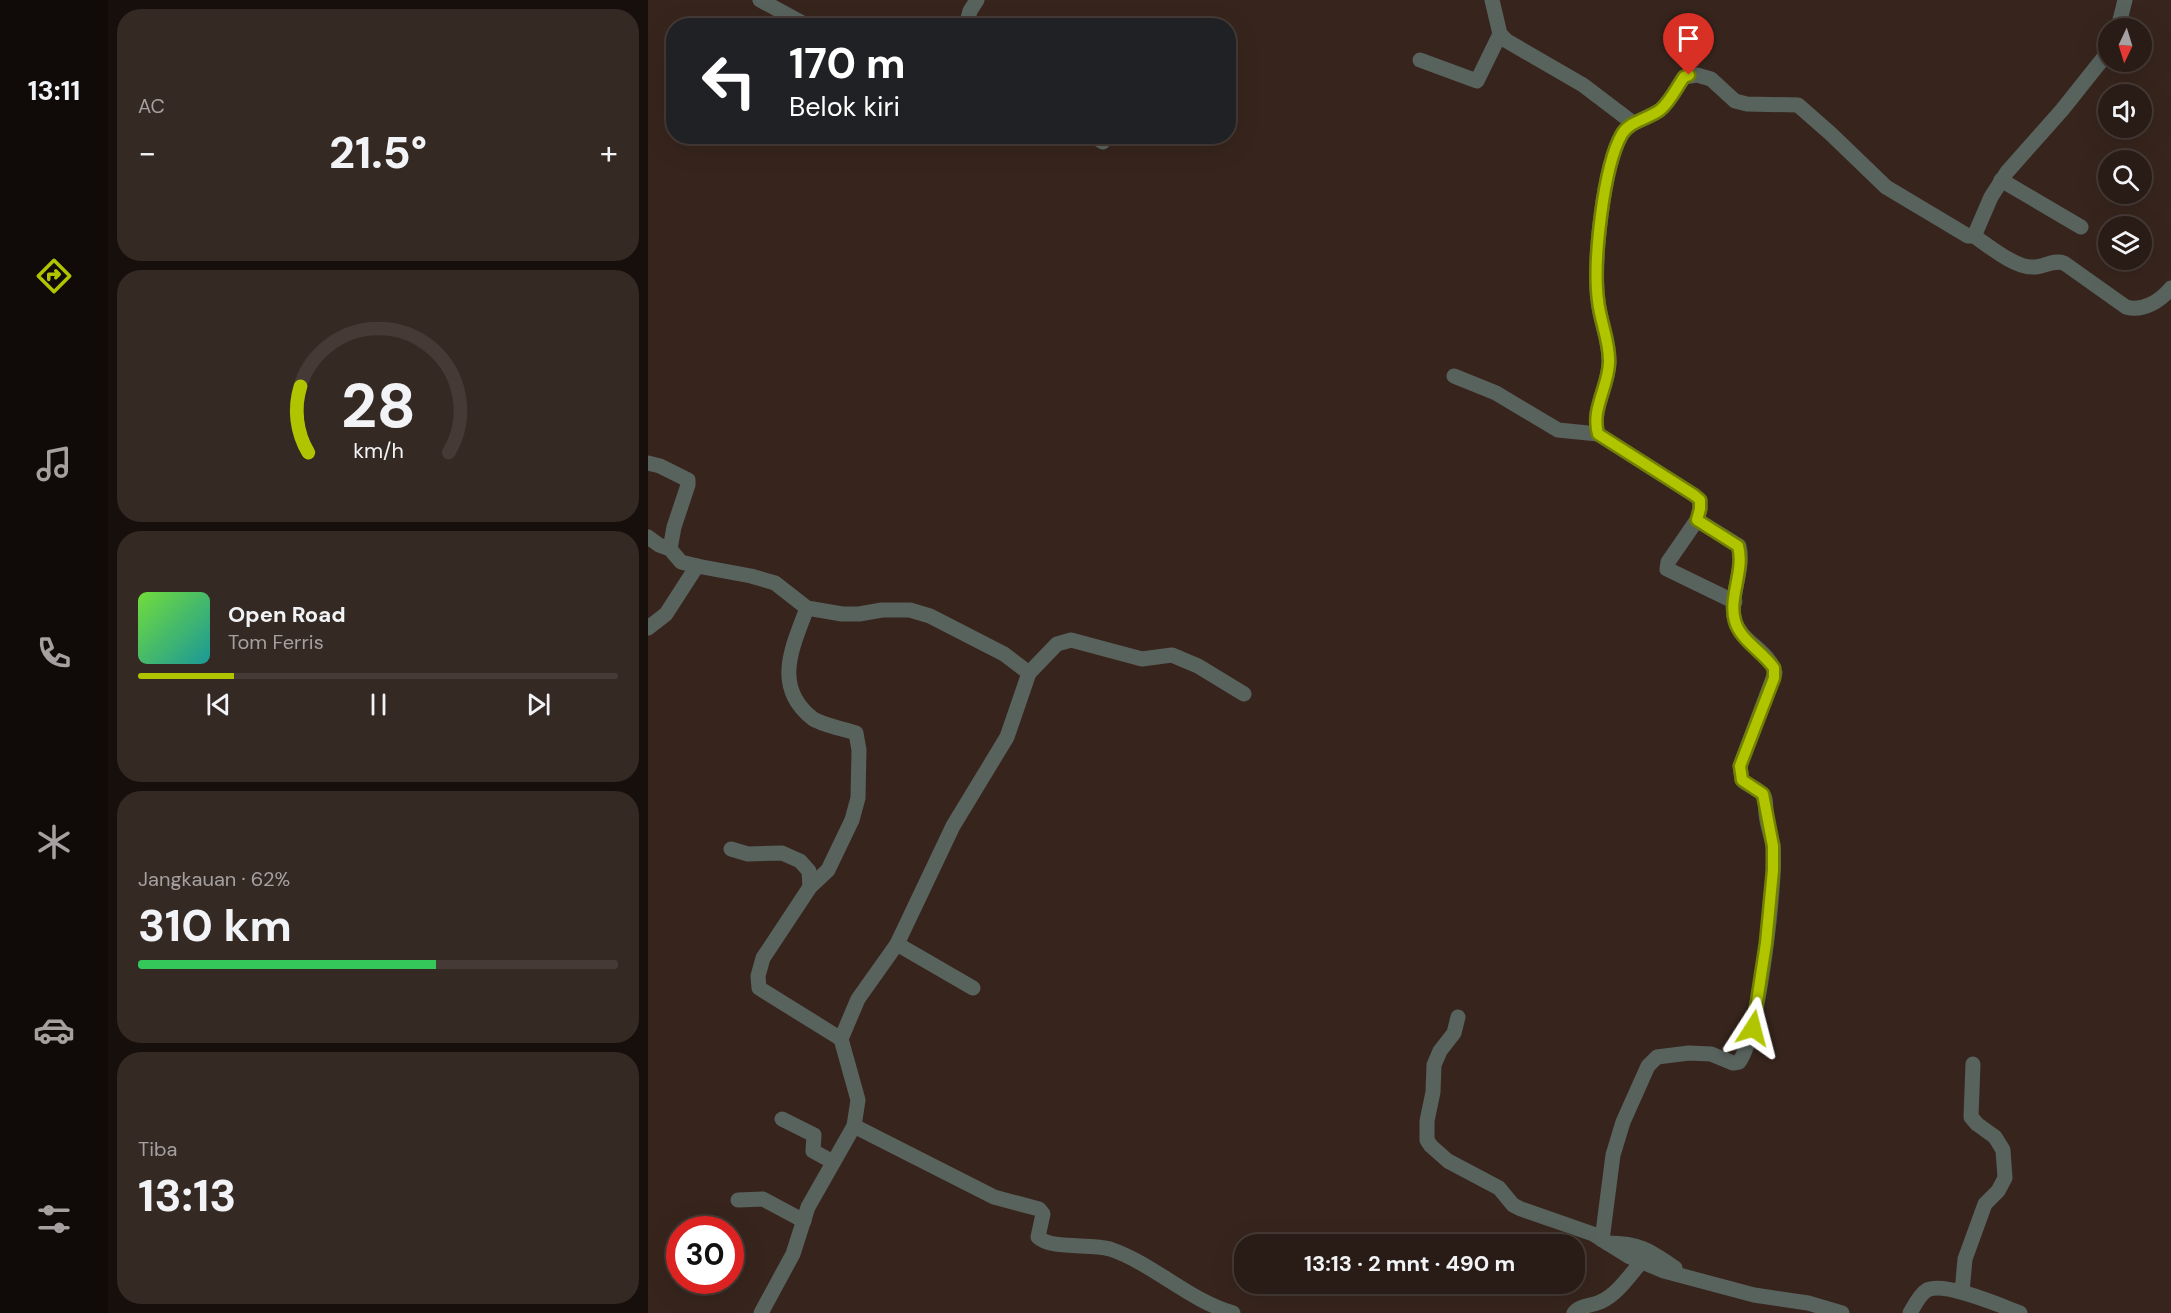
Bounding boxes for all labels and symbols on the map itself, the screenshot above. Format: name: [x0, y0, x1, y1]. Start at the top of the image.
pin: [1663, 13, 1714, 75]
north arrow: [2098, 18, 2152, 72]
position arrow: [1721, 996, 1785, 1060]
speed limit sign: 30: [666, 1216, 744, 1294]

